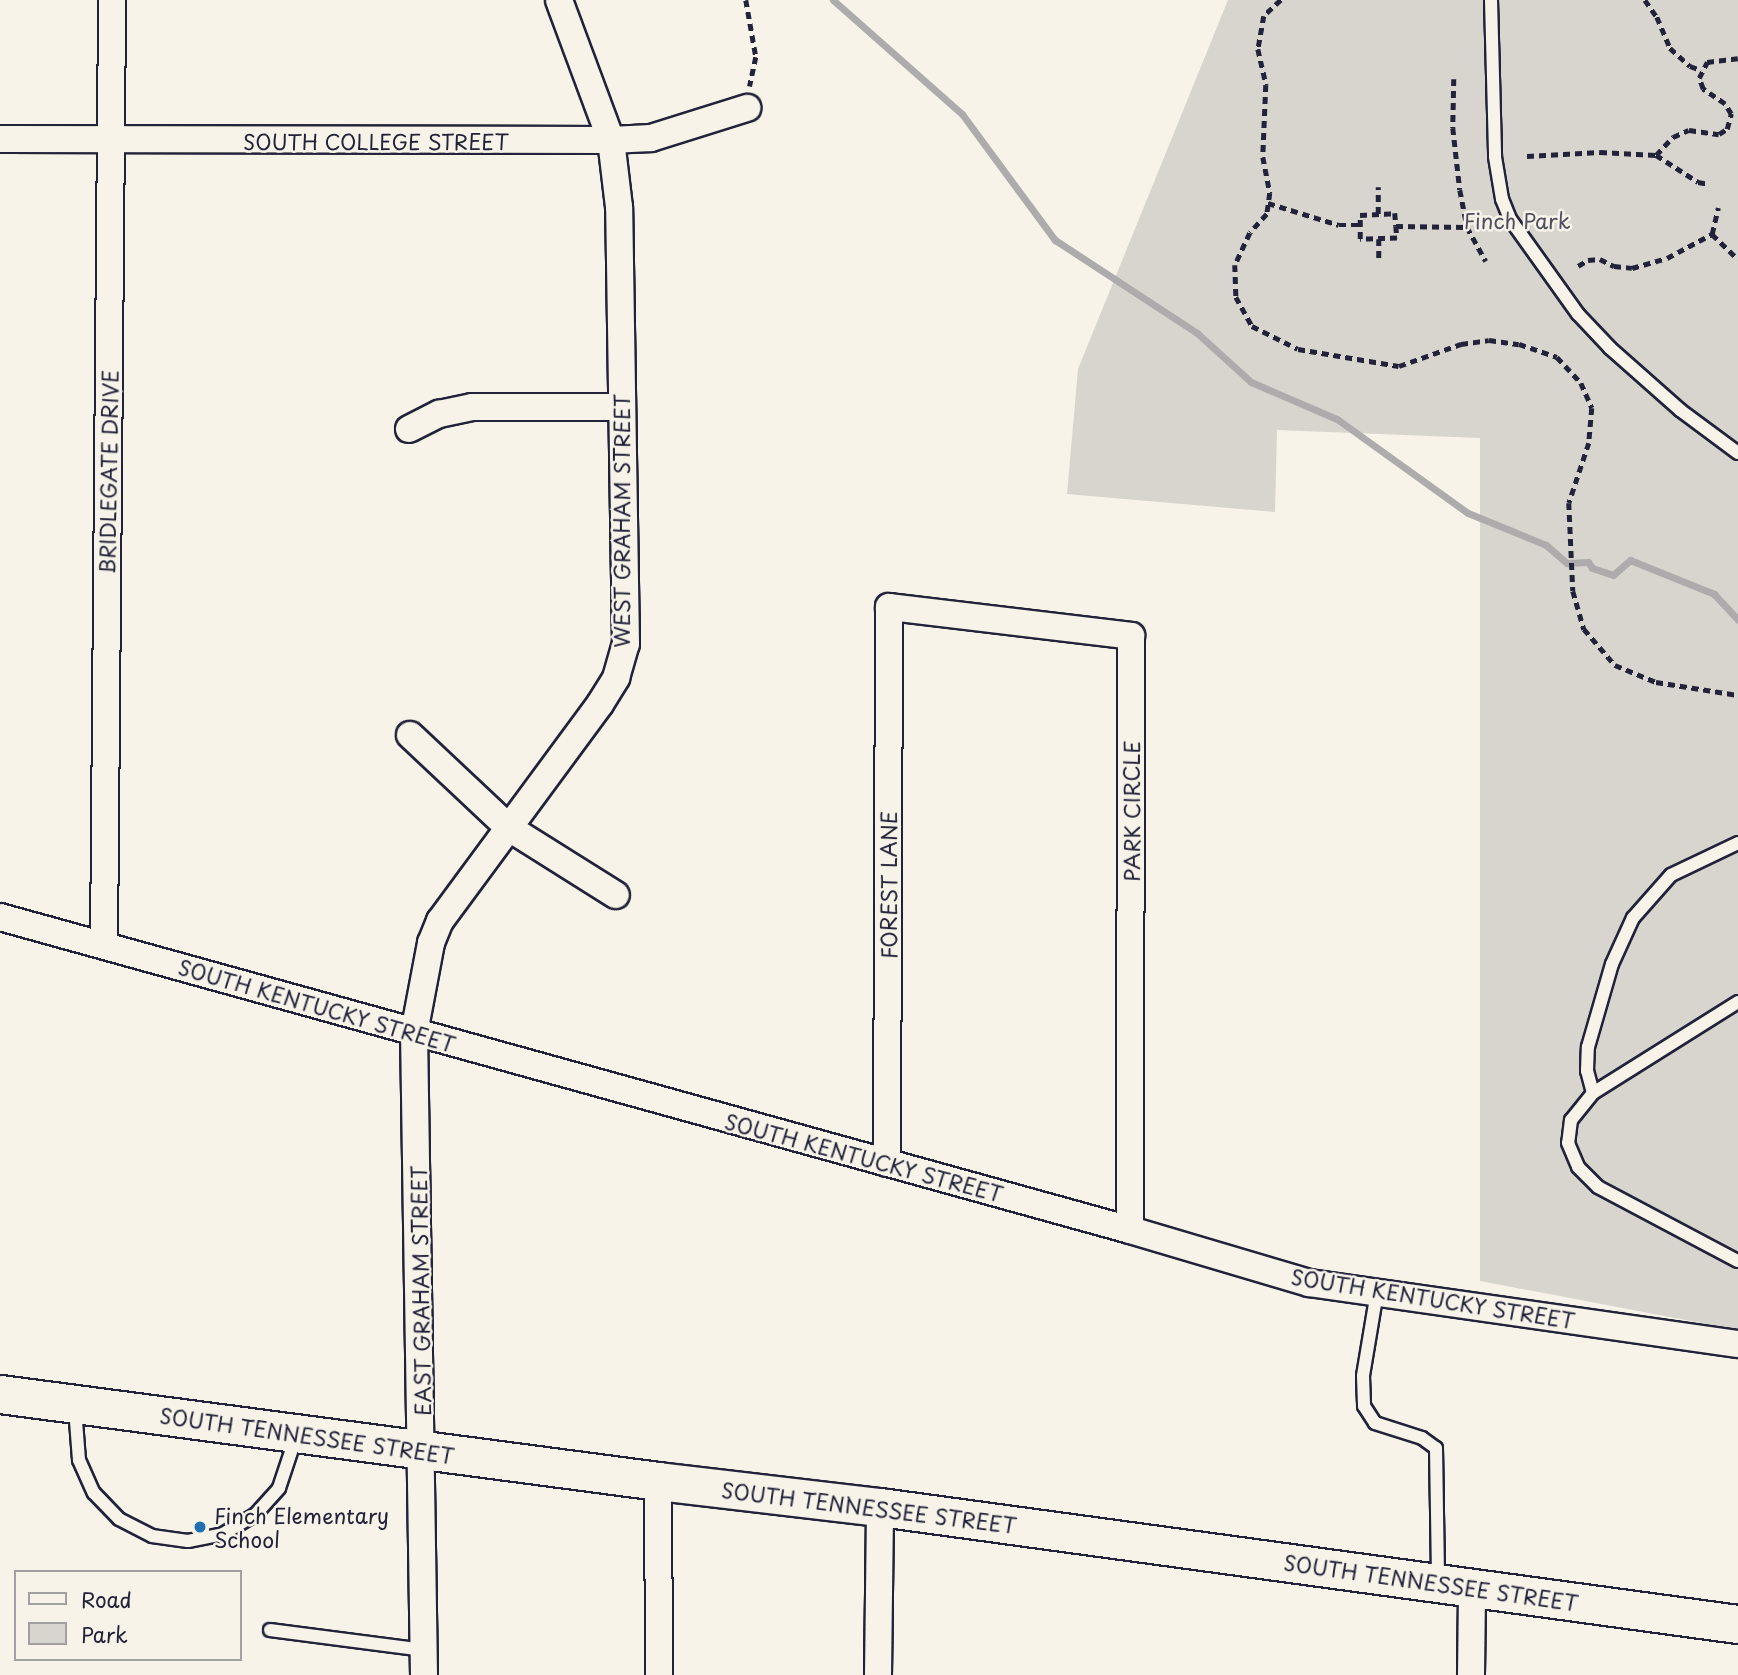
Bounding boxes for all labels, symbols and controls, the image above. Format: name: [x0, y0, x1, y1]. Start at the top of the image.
street label: SOUTH COLLEGE STREET: [241, 128, 511, 154]
park label: Finch Park: [1464, 207, 1570, 233]
street label: BRIDLEGATE DRIVE: [94, 369, 122, 575]
street label: WEST GRAHAM STREET: [608, 393, 634, 649]
street label: PARK CIRCLE: [1118, 739, 1144, 883]
street label: FOREST LANE: [875, 812, 901, 958]
street label: SOUTH KENTUCKY STREET: [174, 953, 460, 1057]
street label: SOUTH KENTUCKY STREET: [721, 1107, 1007, 1207]
street label: EAST GRAHAM STREET: [405, 1165, 435, 1417]
street label: SOUTH KENTUCKY STREET: [1288, 1263, 1578, 1333]
street label: SOUTH TENNESSEE STREET: [157, 1402, 457, 1468]
street label: SOUTH TENNESSEE STREET: [719, 1476, 1019, 1538]
place label: Finch Elementary School: [214, 1502, 390, 1552]
marker: Finch Elementary School: [192, 1519, 208, 1535]
street label: SOUTH TENNESSEE STREET: [1281, 1549, 1581, 1615]
legend: [14, 1570, 242, 1661]
text: Road: [81, 1583, 132, 1615]
text: Park: [81, 1618, 128, 1650]

